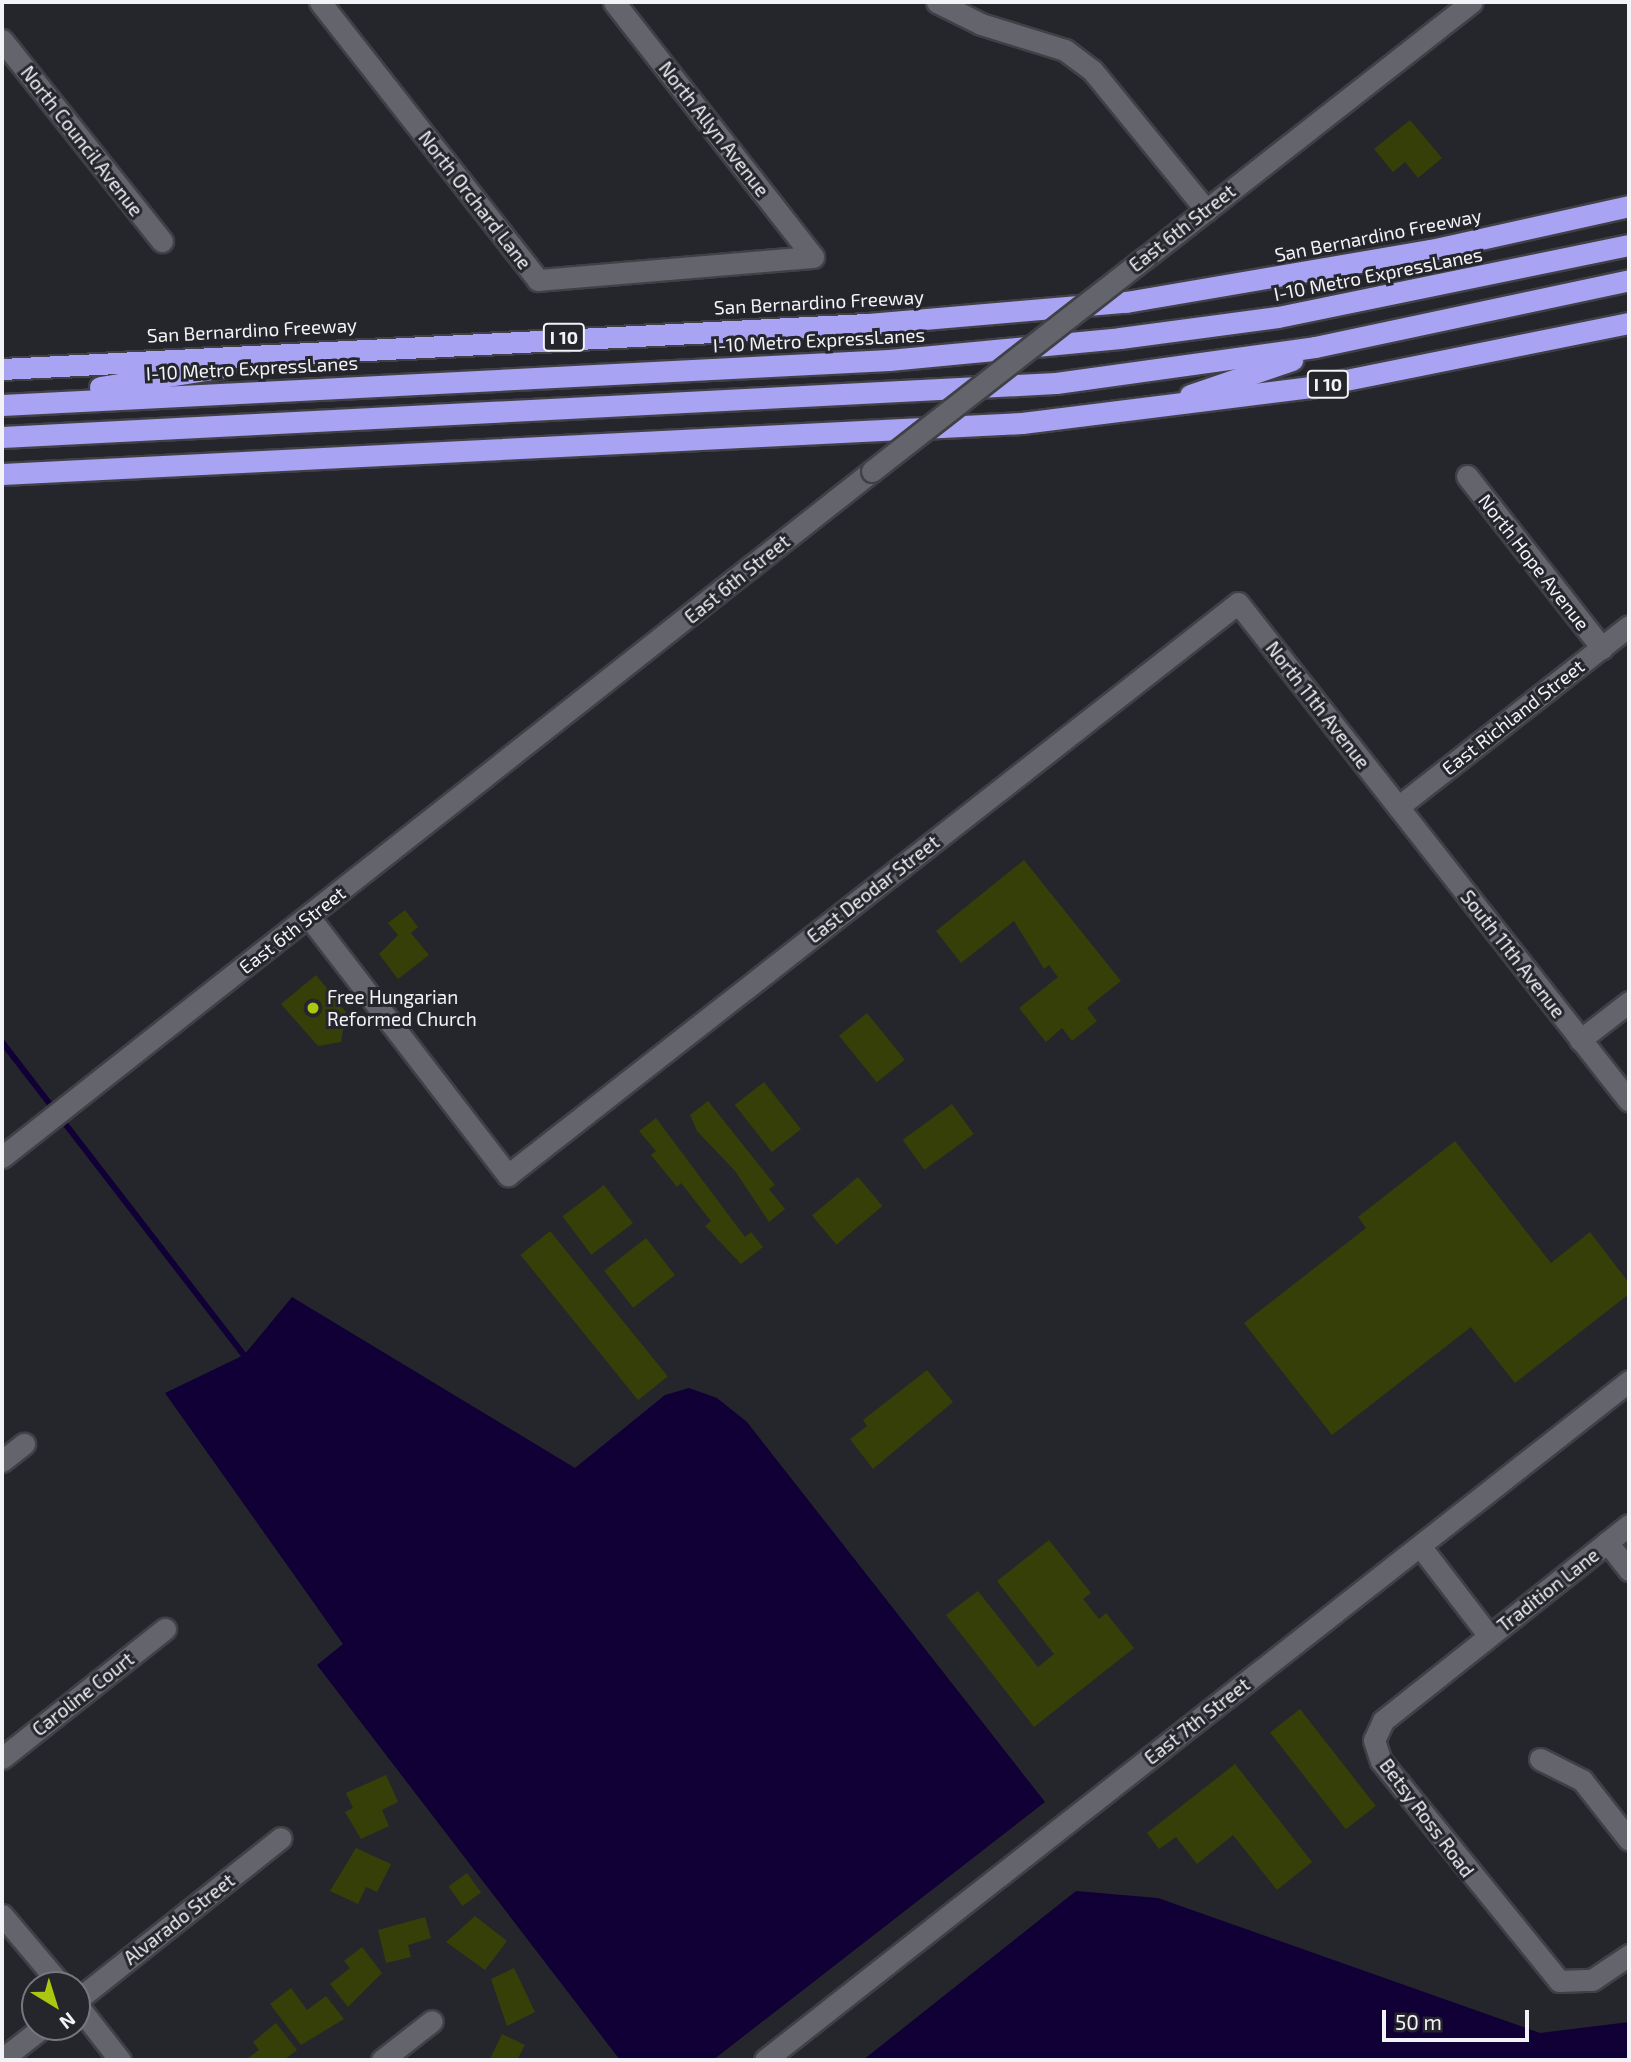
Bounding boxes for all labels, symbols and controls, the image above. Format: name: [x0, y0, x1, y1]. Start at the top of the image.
street label: North Allyn Avenue: [654, 57, 774, 201]
street label: North Council Avenue: [16, 61, 148, 221]
street label: North Orchard Lane: [414, 126, 536, 274]
street label: East 6th Street: [1124, 179, 1240, 277]
street label: San Bernardino Freeway: [1273, 204, 1483, 266]
street label: I-10 Metro ExpressLanes: [1272, 243, 1484, 305]
street label: San Bernardino Freeway: [713, 285, 925, 319]
street label: San Bernardino Freeway: [146, 313, 358, 347]
road number: I 10: [541, 323, 587, 352]
street label: I-10 Metro ExpressLanes: [712, 323, 926, 357]
street label: I-10 Metro ExpressLanes: [145, 351, 359, 385]
road number: I 10: [1305, 370, 1351, 398]
street label: North Hope Avenue: [1474, 489, 1594, 635]
street label: East 6th Street: [680, 530, 794, 628]
street label: North 11th Avenue: [1261, 637, 1375, 773]
street label: East Richland Street: [1437, 654, 1589, 780]
street label: East Deodar Street: [802, 830, 944, 948]
street label: East 6th Street: [234, 881, 350, 979]
street label: South 11th Avenue: [1456, 885, 1570, 1023]
place label: Free Hungarian Reformed Church: [327, 986, 477, 1030]
marker: Free Hungarian Reformed Church: [305, 1000, 321, 1016]
street label: Tradition Lane: [1493, 1543, 1603, 1637]
street label: Caroline Court: [28, 1647, 138, 1741]
street label: East 7th Street: [1140, 1673, 1254, 1769]
street label: Betsy Ross Road: [1375, 1754, 1479, 1882]
street label: Alvarado Street: [119, 1869, 239, 1969]
north arrow: [21, 1971, 91, 2041]
scale bar: [1386, 1996, 1533, 2040]
text: N: [56, 2008, 80, 2035]
text: 50 m: [1395, 2009, 1442, 2034]

